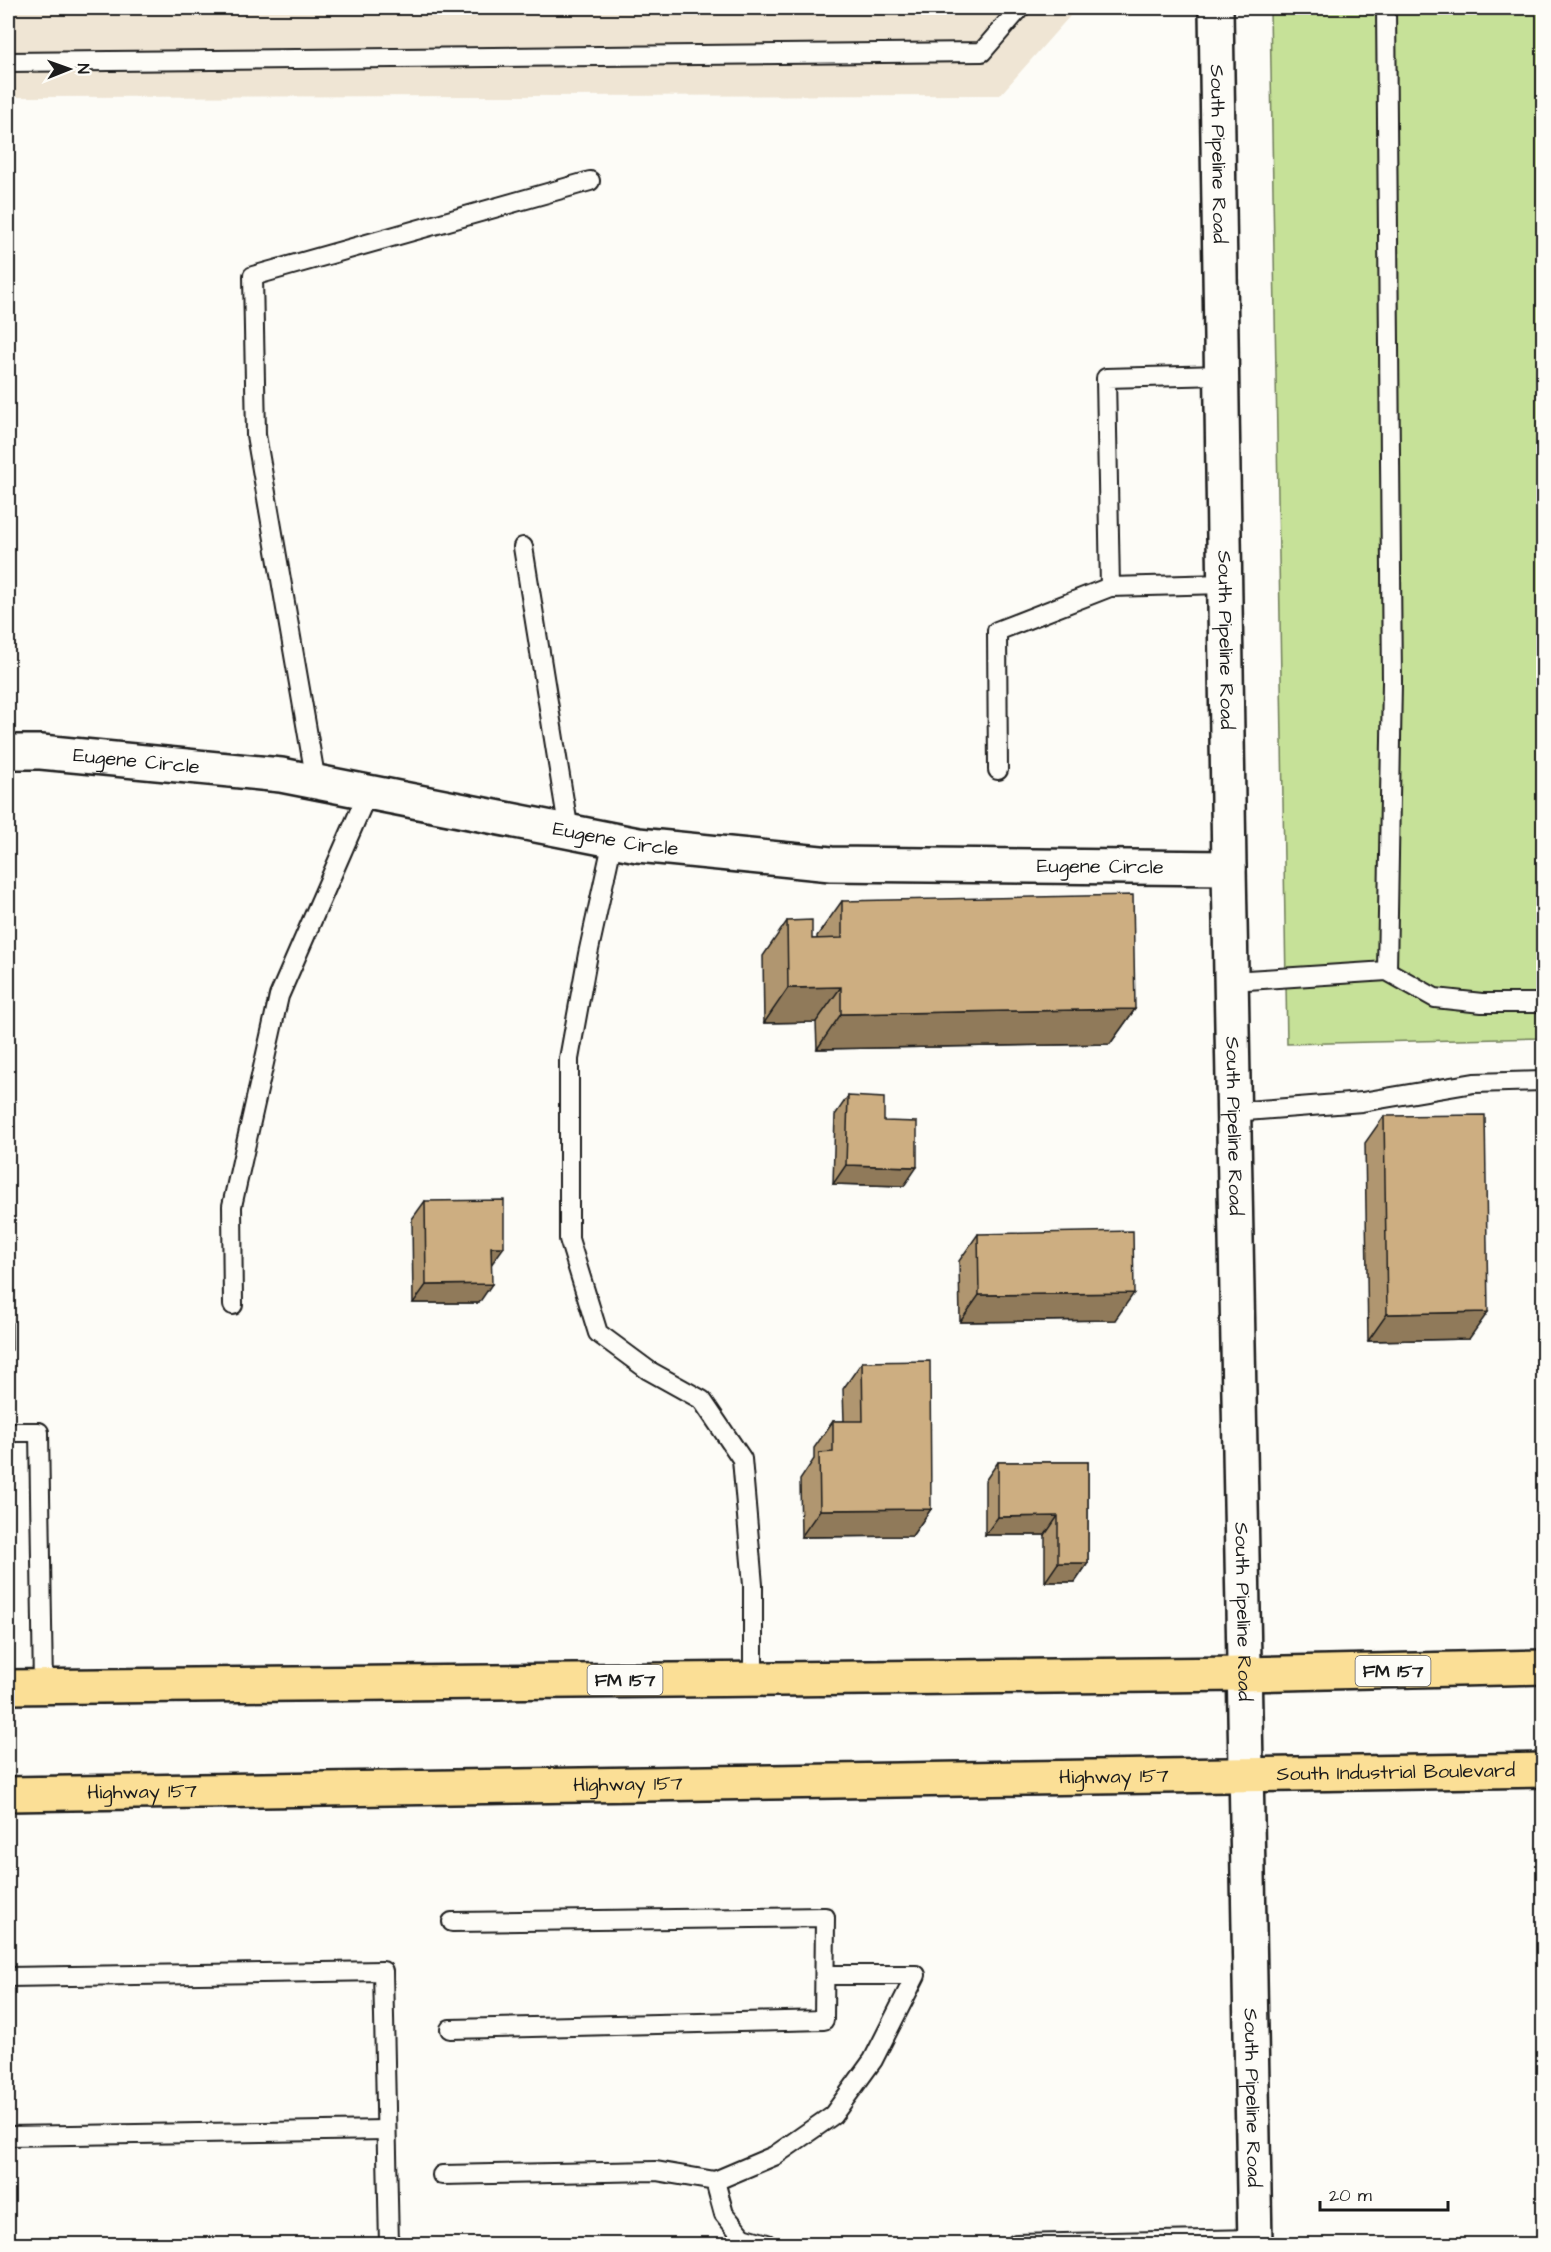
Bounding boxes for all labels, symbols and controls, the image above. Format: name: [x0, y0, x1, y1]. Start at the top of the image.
north arrow: [39, 39, 99, 99]
text: N: [72, 64, 94, 74]
street label: South Pipeline Road: [1203, 64, 1234, 244]
street label: South Pipeline Road: [1210, 550, 1241, 730]
street label: Eugene Circle: [72, 741, 201, 781]
street label: Eugene Circle: [551, 815, 680, 863]
street label: Eugene Circle: [1037, 852, 1164, 881]
street label: South Pipeline Road: [1218, 1036, 1250, 1216]
street label: South Pipeline Road: [1227, 1522, 1259, 1702]
road number: FM 157: [1356, 1656, 1430, 1686]
road number: FM 157: [588, 1665, 662, 1695]
street label: South Industrial Boulevard: [1276, 1756, 1515, 1788]
street label: Highway 157: [1059, 1762, 1169, 1792]
street label: Highway 157: [573, 1769, 683, 1800]
street label: Highway 157: [87, 1777, 197, 1808]
street label: South Pipeline Road: [1237, 2008, 1268, 2187]
scale bar: [1320, 2174, 1448, 2212]
text: 20 m: [1329, 2183, 1372, 2208]

